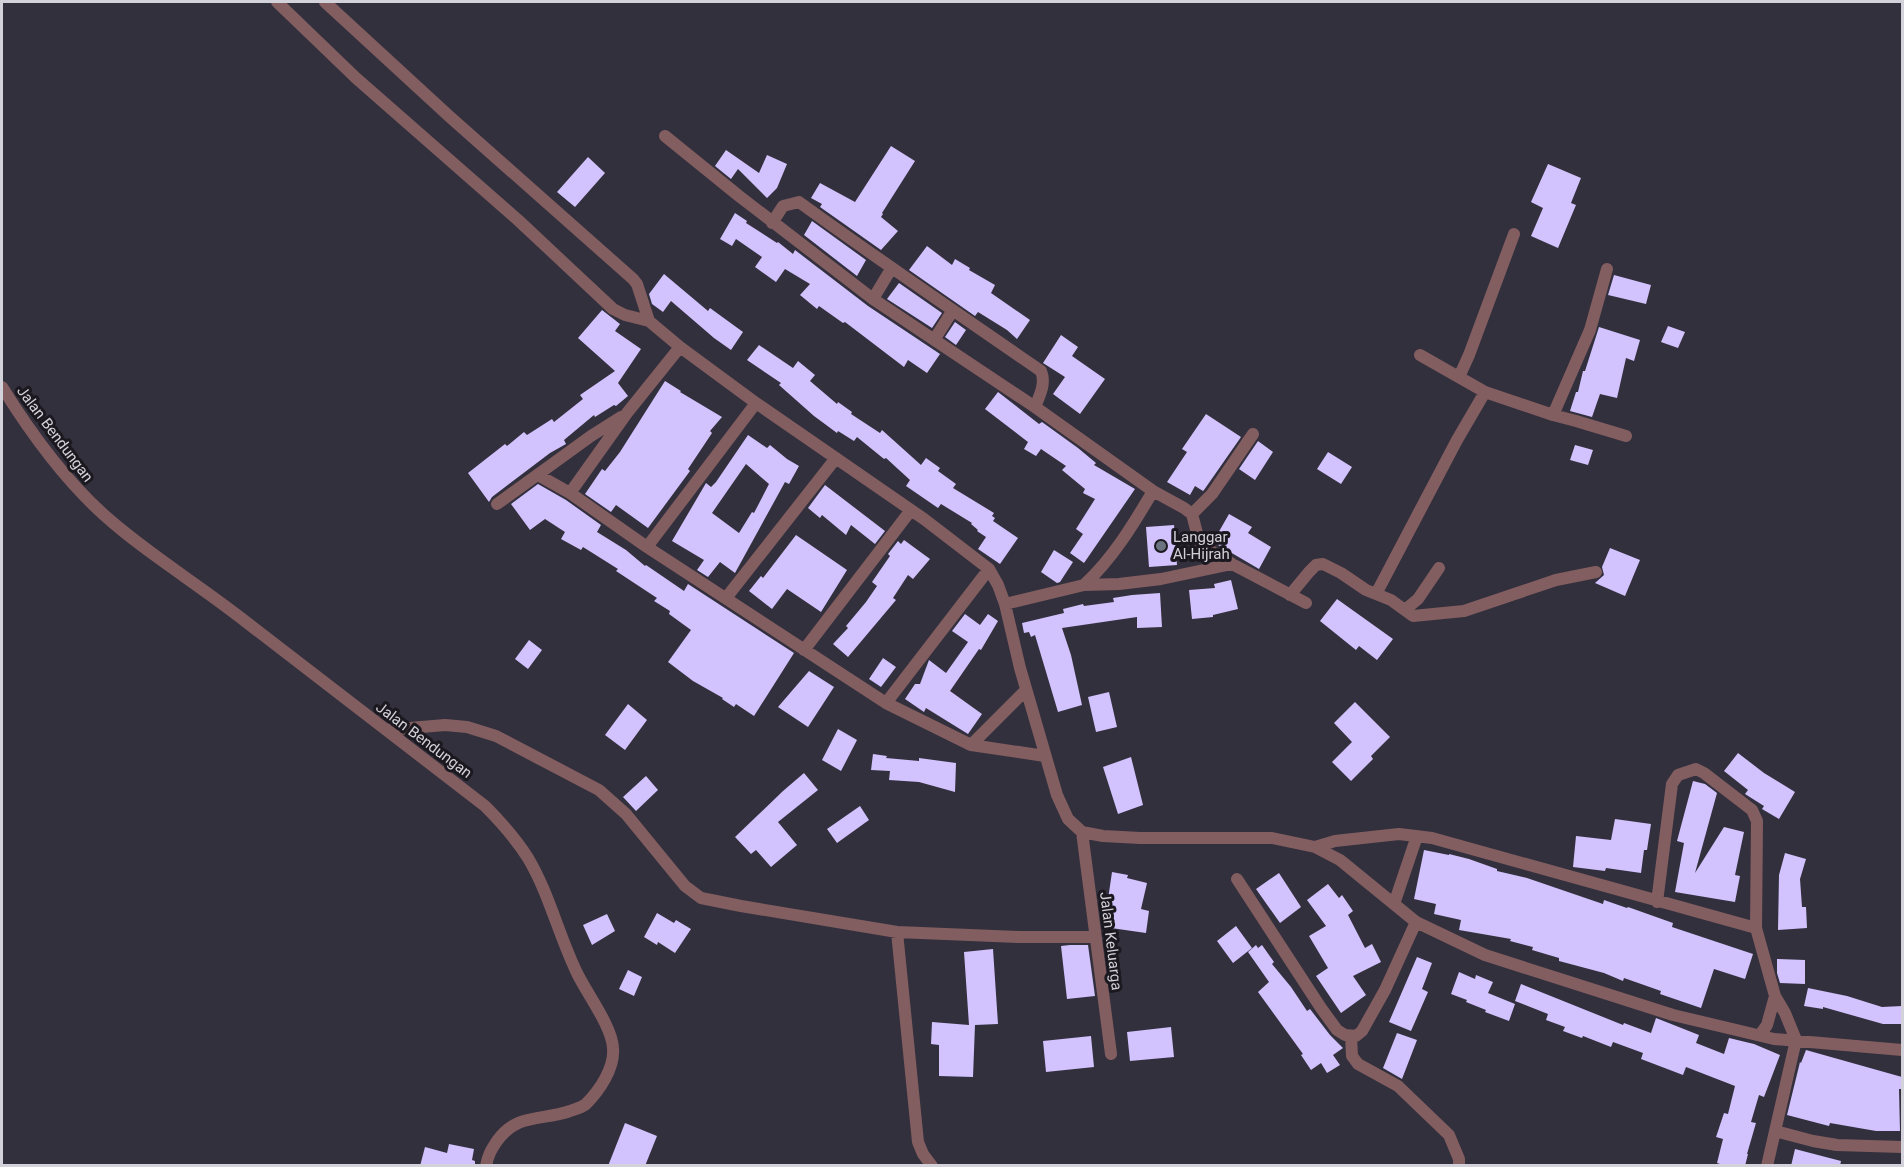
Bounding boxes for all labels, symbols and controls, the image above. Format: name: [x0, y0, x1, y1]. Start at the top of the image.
street label: Jalan Bendungan: [13, 382, 97, 486]
place label: Langgar Al-Hijrah: [1173, 528, 1230, 563]
marker: Langgar Al-Hijrah: [1154, 539, 1168, 553]
street label: Jalan Bendungan: [372, 698, 476, 782]
street label: Jalan Keluarga: [1096, 891, 1126, 991]

